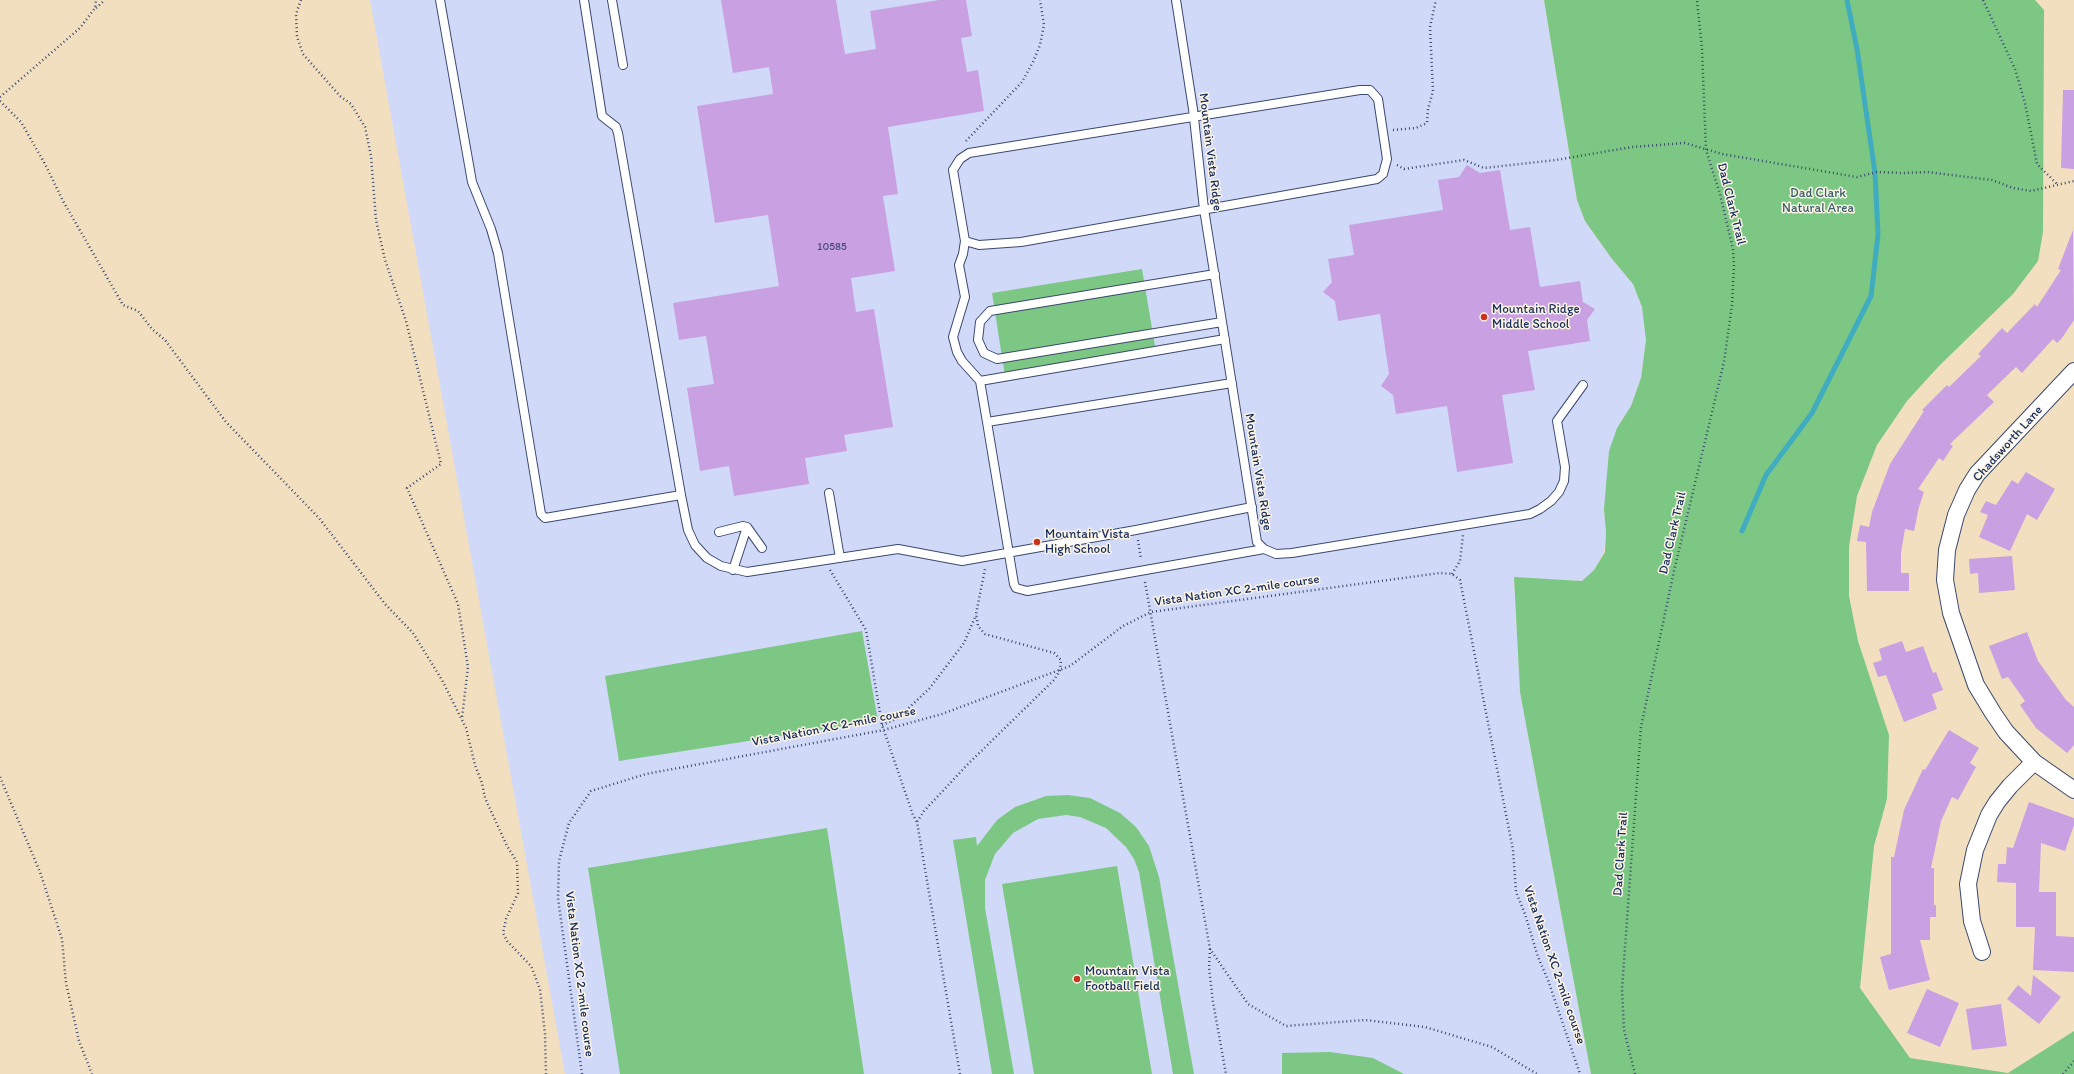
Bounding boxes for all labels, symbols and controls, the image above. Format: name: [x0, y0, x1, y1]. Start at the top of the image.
street label: Mountain Vista Ridge: [1195, 92, 1225, 212]
street label: Dad Clark Trail: [1713, 161, 1749, 247]
park label: Dad Clark Natural Area: [1782, 186, 1854, 217]
house number: 10585: [817, 240, 847, 254]
place label: Mountain Ridge Middle School: [1492, 302, 1580, 333]
marker: Mountain Ridge Middle School: [1479, 312, 1489, 322]
street label: Chadsworth Lane: [1970, 403, 2046, 485]
street label: Mountain Vista Ridge: [1241, 412, 1275, 532]
street label: Dad Clark Trail: [1656, 490, 1690, 576]
place label: Mountain Vista High School: [1045, 527, 1130, 558]
marker: Mountain Vista High School: [1032, 537, 1042, 547]
street label: Vista Nation XC 2-mile course: [1153, 572, 1321, 610]
street label: Vista Nation XC 2-mile course: [751, 703, 917, 751]
street label: Dad Clark Trail: [1610, 811, 1632, 897]
street label: Vista Nation XC 2-mile course: [1519, 884, 1589, 1046]
street label: Vista Nation XC 2-mile course: [561, 890, 597, 1058]
place label: Mountain Vista Football Field: [1085, 964, 1170, 995]
marker: Mountain Vista Football Field: [1072, 974, 1082, 984]

